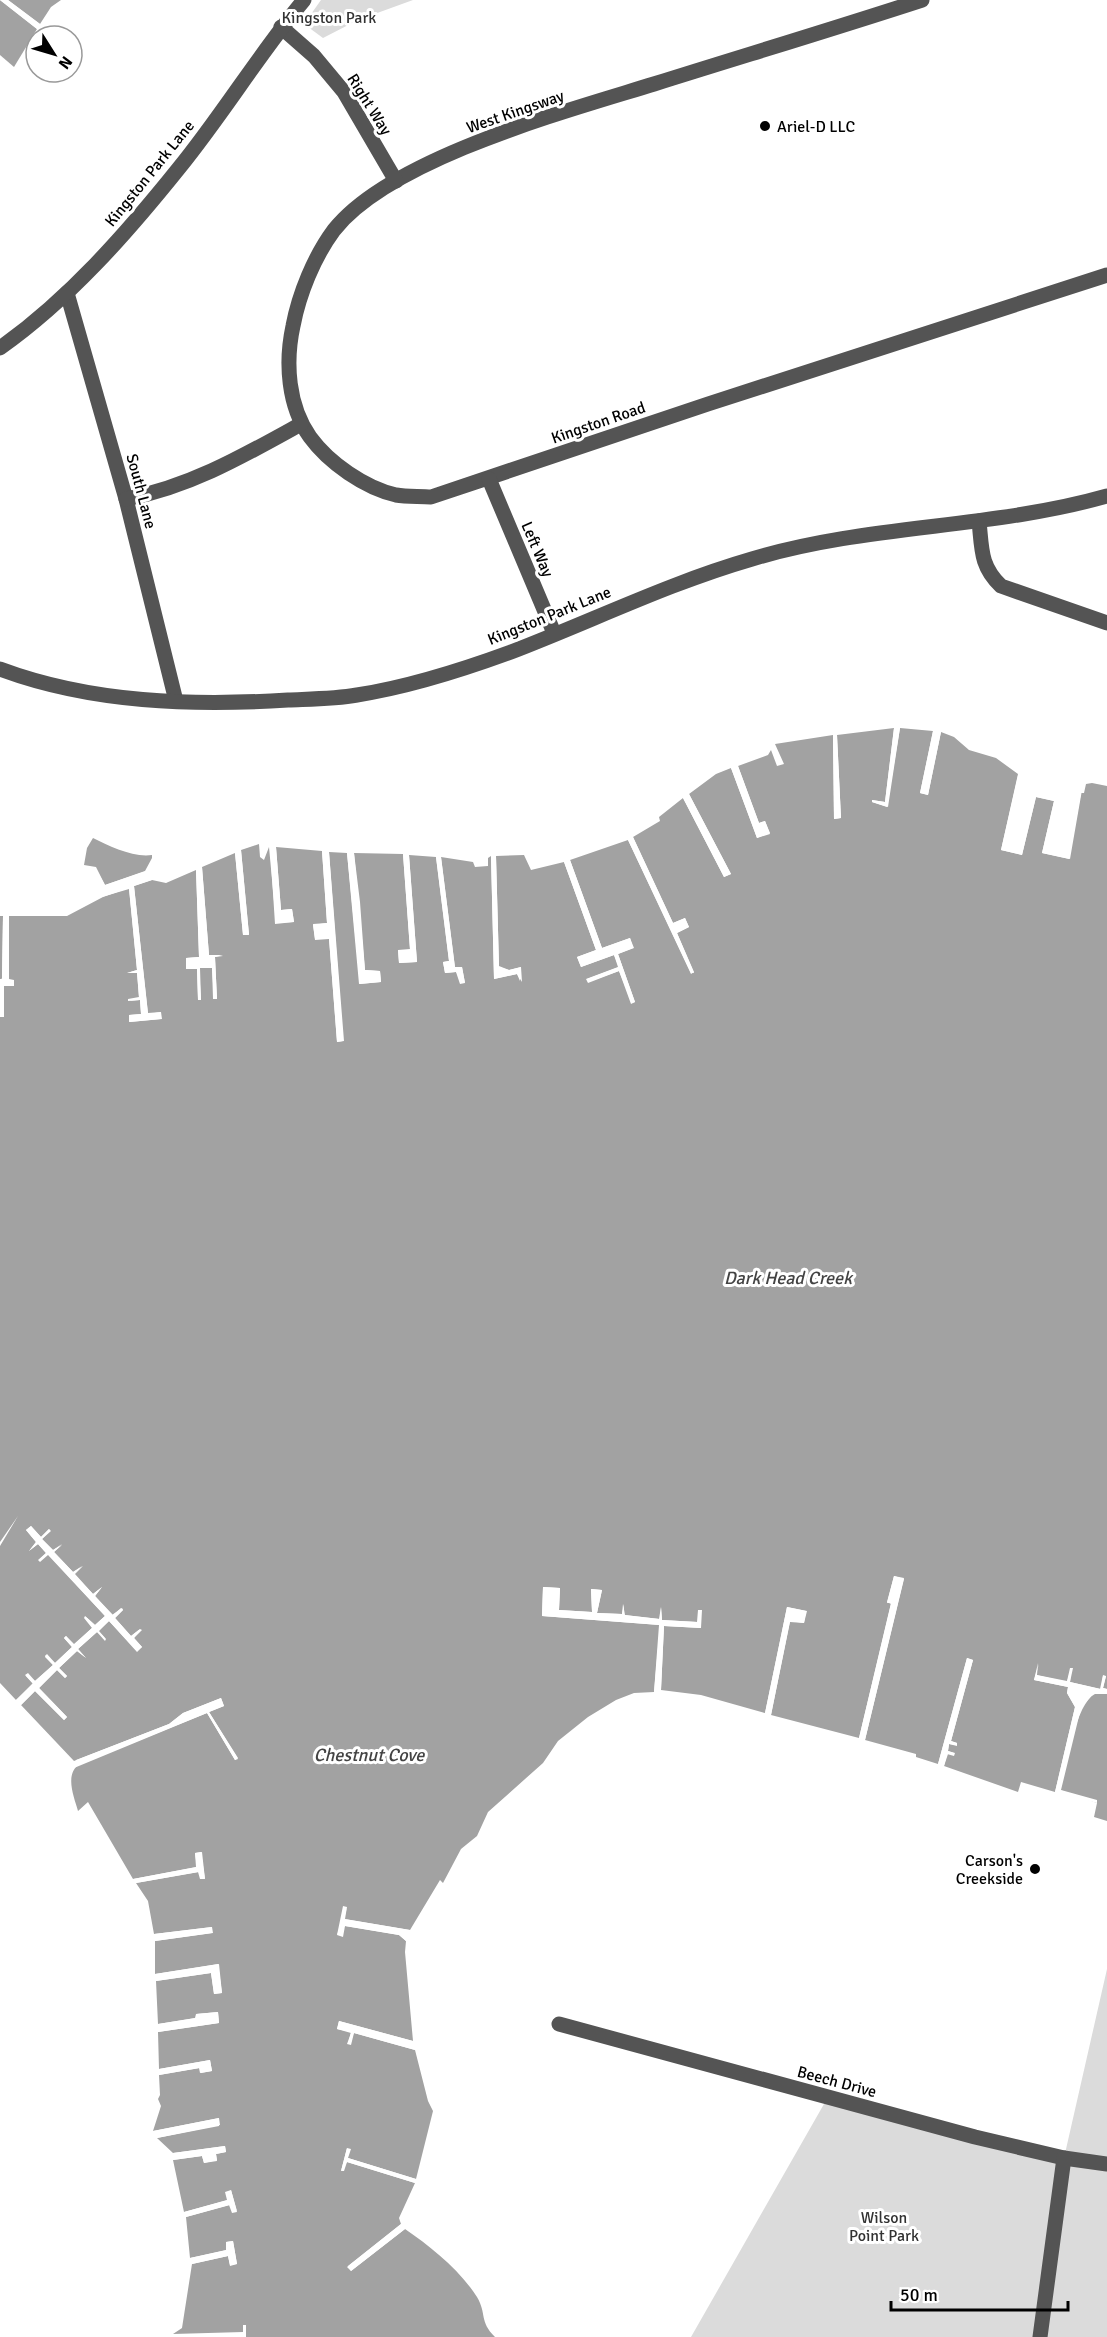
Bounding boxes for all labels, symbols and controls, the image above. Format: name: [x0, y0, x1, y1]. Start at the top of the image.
park label: Kingston Park: [282, 8, 376, 28]
north arrow: [24, 24, 84, 84]
text: N: [54, 52, 77, 73]
street label: Right Way: [342, 70, 396, 139]
street label: West Kingsway: [464, 86, 567, 138]
street label: Kingston Park Lane: [101, 116, 199, 231]
place label: Ariel-D LLC: [777, 117, 855, 137]
marker: Ariel-D LLC: [758, 119, 772, 133]
street label: Kingston Road: [549, 397, 648, 448]
street label: South Lane: [121, 452, 161, 531]
street label: Left Way: [516, 519, 558, 581]
street label: Kingston Park Lane: [485, 582, 614, 650]
water label: Dark Head Creek: [724, 1267, 854, 1289]
water label: Chestnut Cove: [314, 1744, 425, 1766]
place label: Carson's Creekside: [956, 1851, 1023, 1889]
marker: Carson's Creekside: [1028, 1862, 1042, 1876]
street label: Beech Drive: [795, 2062, 879, 2102]
park label: Wilson Point Park: [849, 2208, 919, 2246]
scale bar: [891, 2274, 1068, 2312]
text: 50 m: [900, 2284, 938, 2306]

